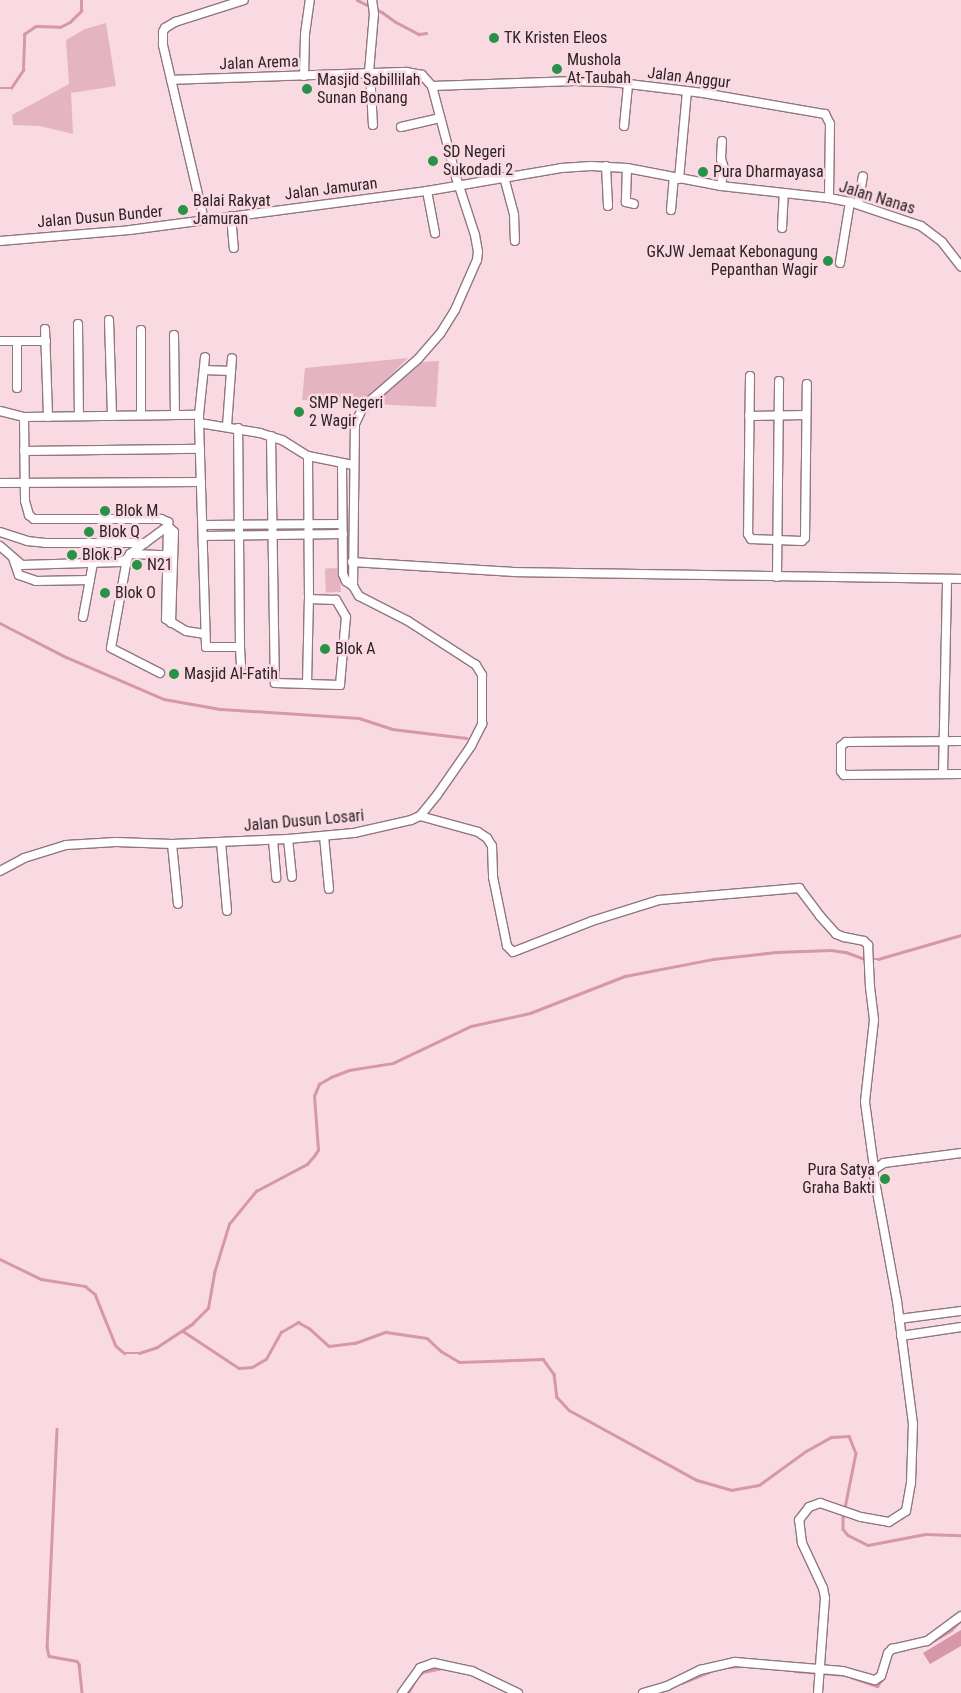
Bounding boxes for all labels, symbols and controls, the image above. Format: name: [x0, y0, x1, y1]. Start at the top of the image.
place label: TK Kristen Eleos: [504, 28, 607, 48]
marker: TK Kristen Eleos: [488, 32, 500, 44]
place label: Mushola At-Taubah: [567, 50, 631, 88]
street label: Jalan Arema: [219, 52, 299, 74]
marker: Mushola At-Taubah: [551, 63, 563, 75]
street label: Jalan Anggur: [646, 63, 732, 93]
place label: Masjid Sabillilah Sunan Bonang: [317, 70, 421, 108]
marker: Masjid Sabillilah Sunan Bonang: [301, 83, 313, 95]
place label: SD Negeri Sukodadi 2: [443, 142, 513, 180]
marker: SD Negeri Sukodadi 2: [427, 155, 439, 167]
place label: Pura Dharmayasa: [713, 162, 824, 182]
marker: Pura Dharmayasa: [697, 166, 709, 178]
street label: Jalan Jamuran: [284, 174, 378, 204]
street label: Jalan Nanas: [837, 177, 917, 219]
place label: Balai Rakyat Jamuran: [193, 191, 270, 229]
street label: Jalan Dusun Bunder: [36, 202, 164, 232]
marker: Balai Rakyat Jamuran: [177, 204, 189, 216]
place label: GKJW Jemaat Kebonagung Pepanthan Wagir: [647, 242, 818, 280]
marker: GKJW Jemaat Kebonagung Pepanthan Wagir: [822, 255, 834, 267]
place label: SMP Negeri 2 Wagir: [309, 393, 383, 431]
marker: SMP Negeri 2 Wagir: [293, 406, 305, 418]
place label: Blok M: [115, 501, 158, 521]
marker: Blok M: [99, 505, 111, 517]
place label: Blok Q: [99, 522, 140, 542]
marker: Blok Q: [83, 526, 95, 538]
place label: Blok P: [82, 545, 122, 565]
marker: Blok P: [66, 549, 78, 561]
place label: N21: [147, 555, 173, 575]
marker: N21: [131, 559, 143, 571]
place label: Blok O: [115, 583, 156, 603]
marker: Blok O: [99, 587, 111, 599]
place label: Blok A: [335, 639, 376, 659]
marker: Blok A: [319, 643, 331, 655]
place label: Masjid Al-Fatih: [184, 664, 278, 684]
marker: Masjid Al-Fatih: [168, 668, 180, 680]
street label: Jalan Dusun Losari: [243, 806, 365, 836]
place label: Pura Satya Graha Bakti: [802, 1160, 875, 1198]
marker: Pura Satya Graha Bakti: [879, 1173, 891, 1185]

